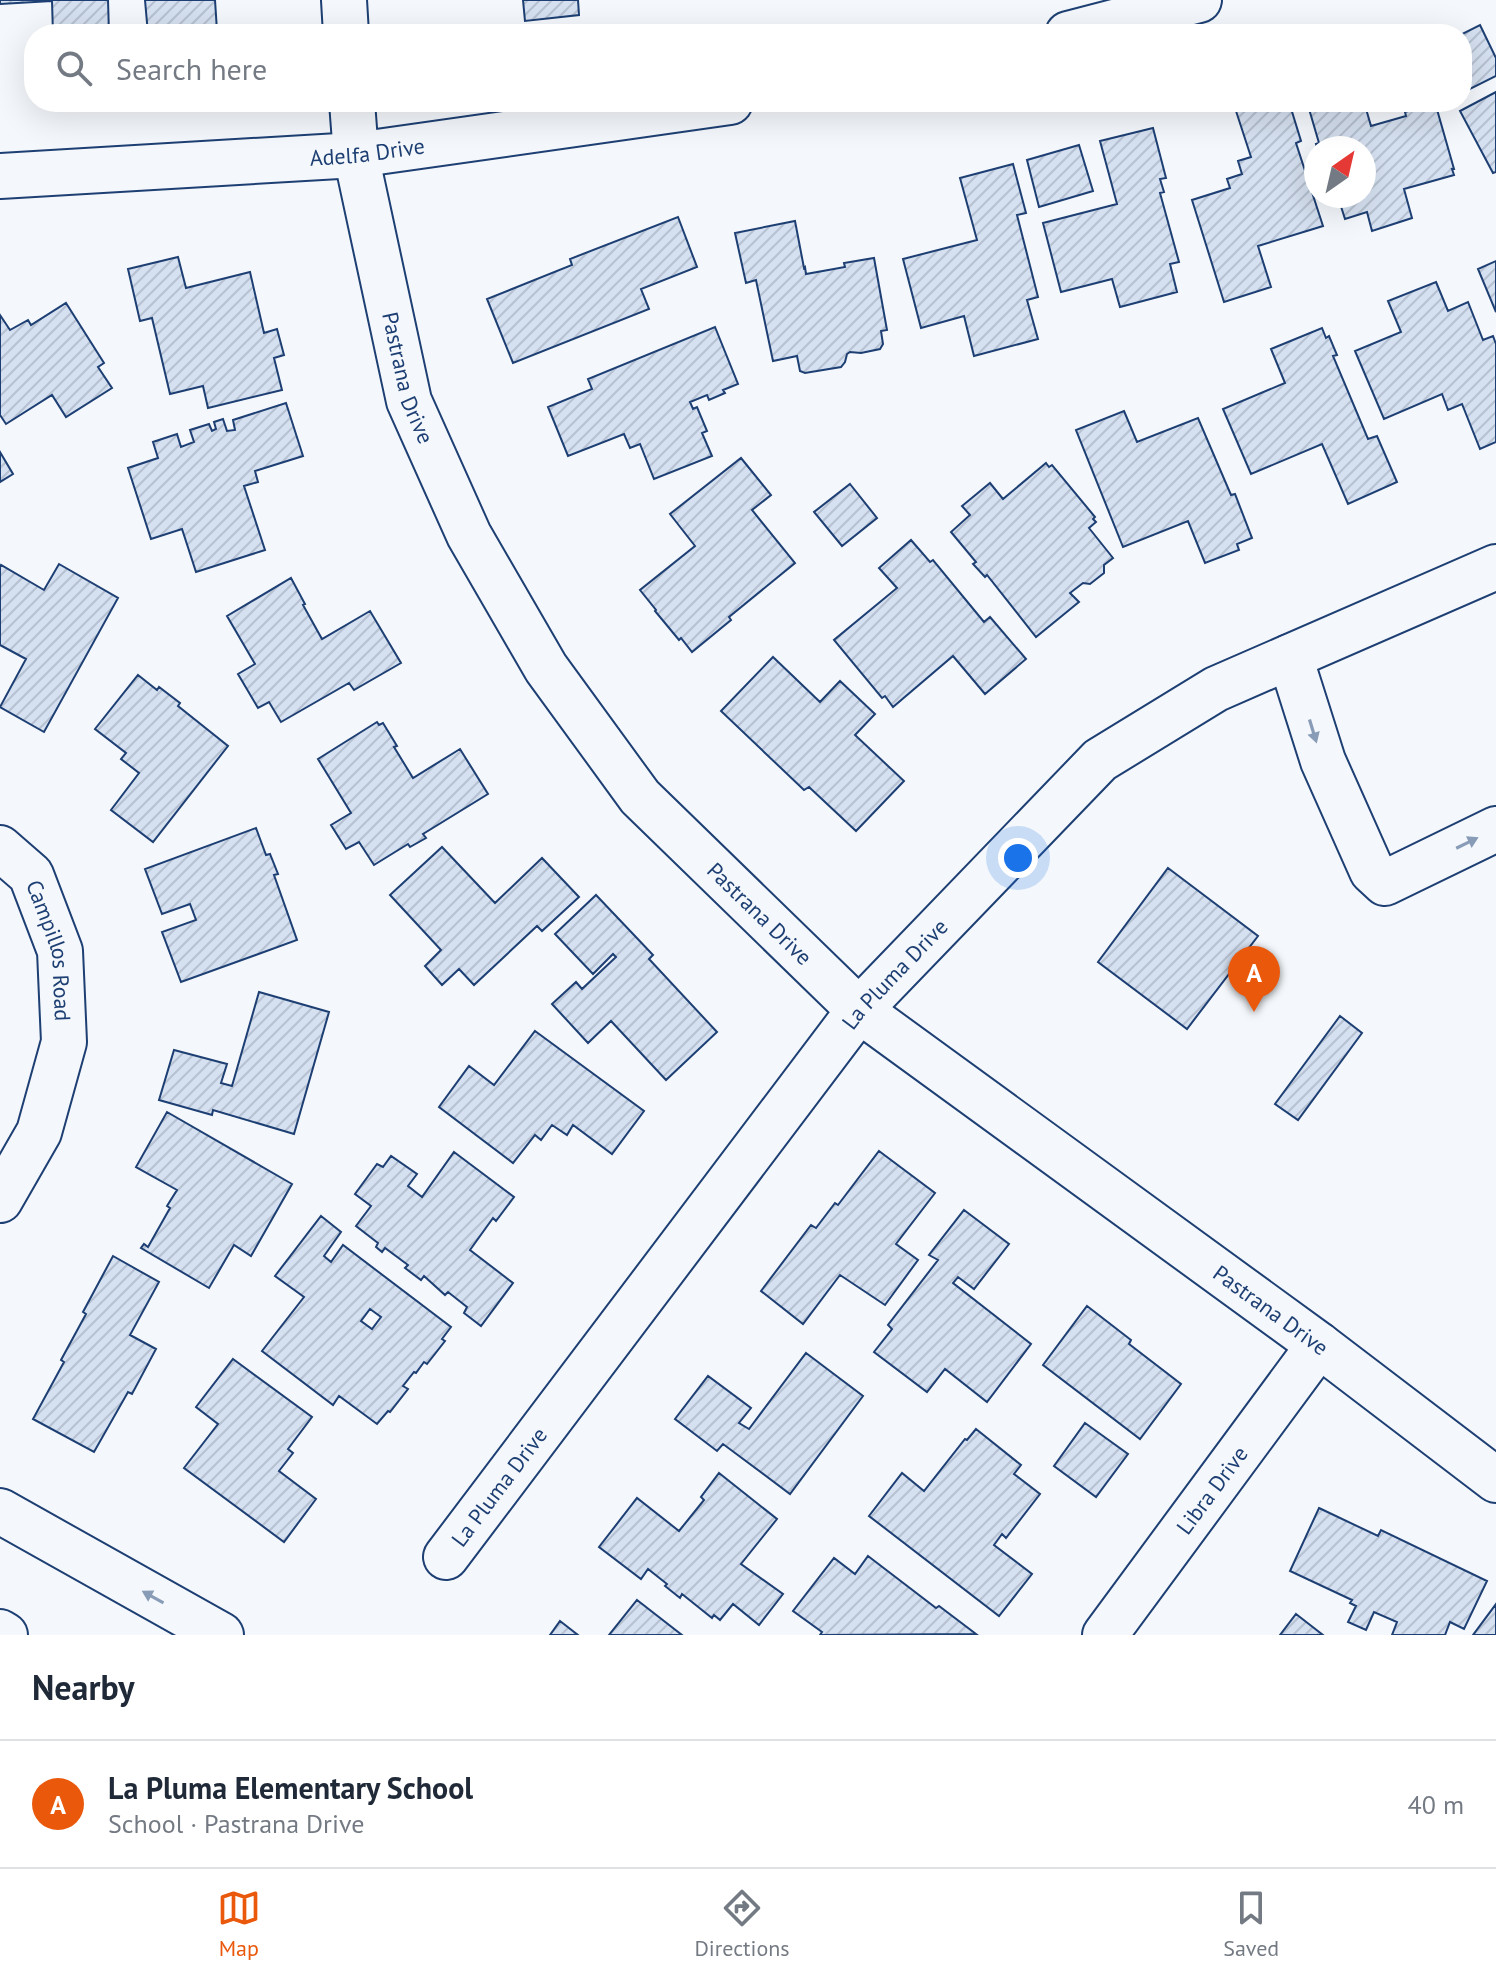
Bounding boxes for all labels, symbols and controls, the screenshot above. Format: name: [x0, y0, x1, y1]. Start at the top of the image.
search box: [24, 24, 1472, 112]
icon: search: [52, 46, 96, 90]
text: Search here: [116, 49, 267, 88]
street label: Adelfa Drive: [309, 131, 426, 172]
north arrow: [1304, 136, 1376, 208]
street label: Pastrana Drive: [376, 309, 440, 448]
one-way arrow: [1307, 720, 1320, 744]
one-way arrow: [1455, 836, 1478, 850]
your location: [998, 838, 1038, 878]
street label: Pastrana Drive: [701, 856, 818, 971]
street label: Campillos Road: [20, 876, 77, 1022]
street label: La Pluma Drive: [835, 913, 954, 1035]
pin: A: [1228, 946, 1280, 1012]
street label: Pastrana Drive: [1208, 1259, 1334, 1361]
street label: La Pluma Drive: [445, 1422, 553, 1552]
street label: Libra Drive: [1170, 1440, 1254, 1540]
one-way arrow: [141, 1590, 164, 1604]
text: Nearby: [32, 1665, 134, 1709]
text: La Pluma Elementary School: [108, 1768, 473, 1807]
text: A: [50, 1788, 66, 1821]
text: 40 m: [1408, 1788, 1464, 1821]
text: School · Pastrana Drive: [108, 1807, 364, 1840]
tab: Map: [217, 1886, 261, 1962]
tab: Directions: [694, 1886, 790, 1962]
tab: Saved: [1223, 1886, 1279, 1962]

